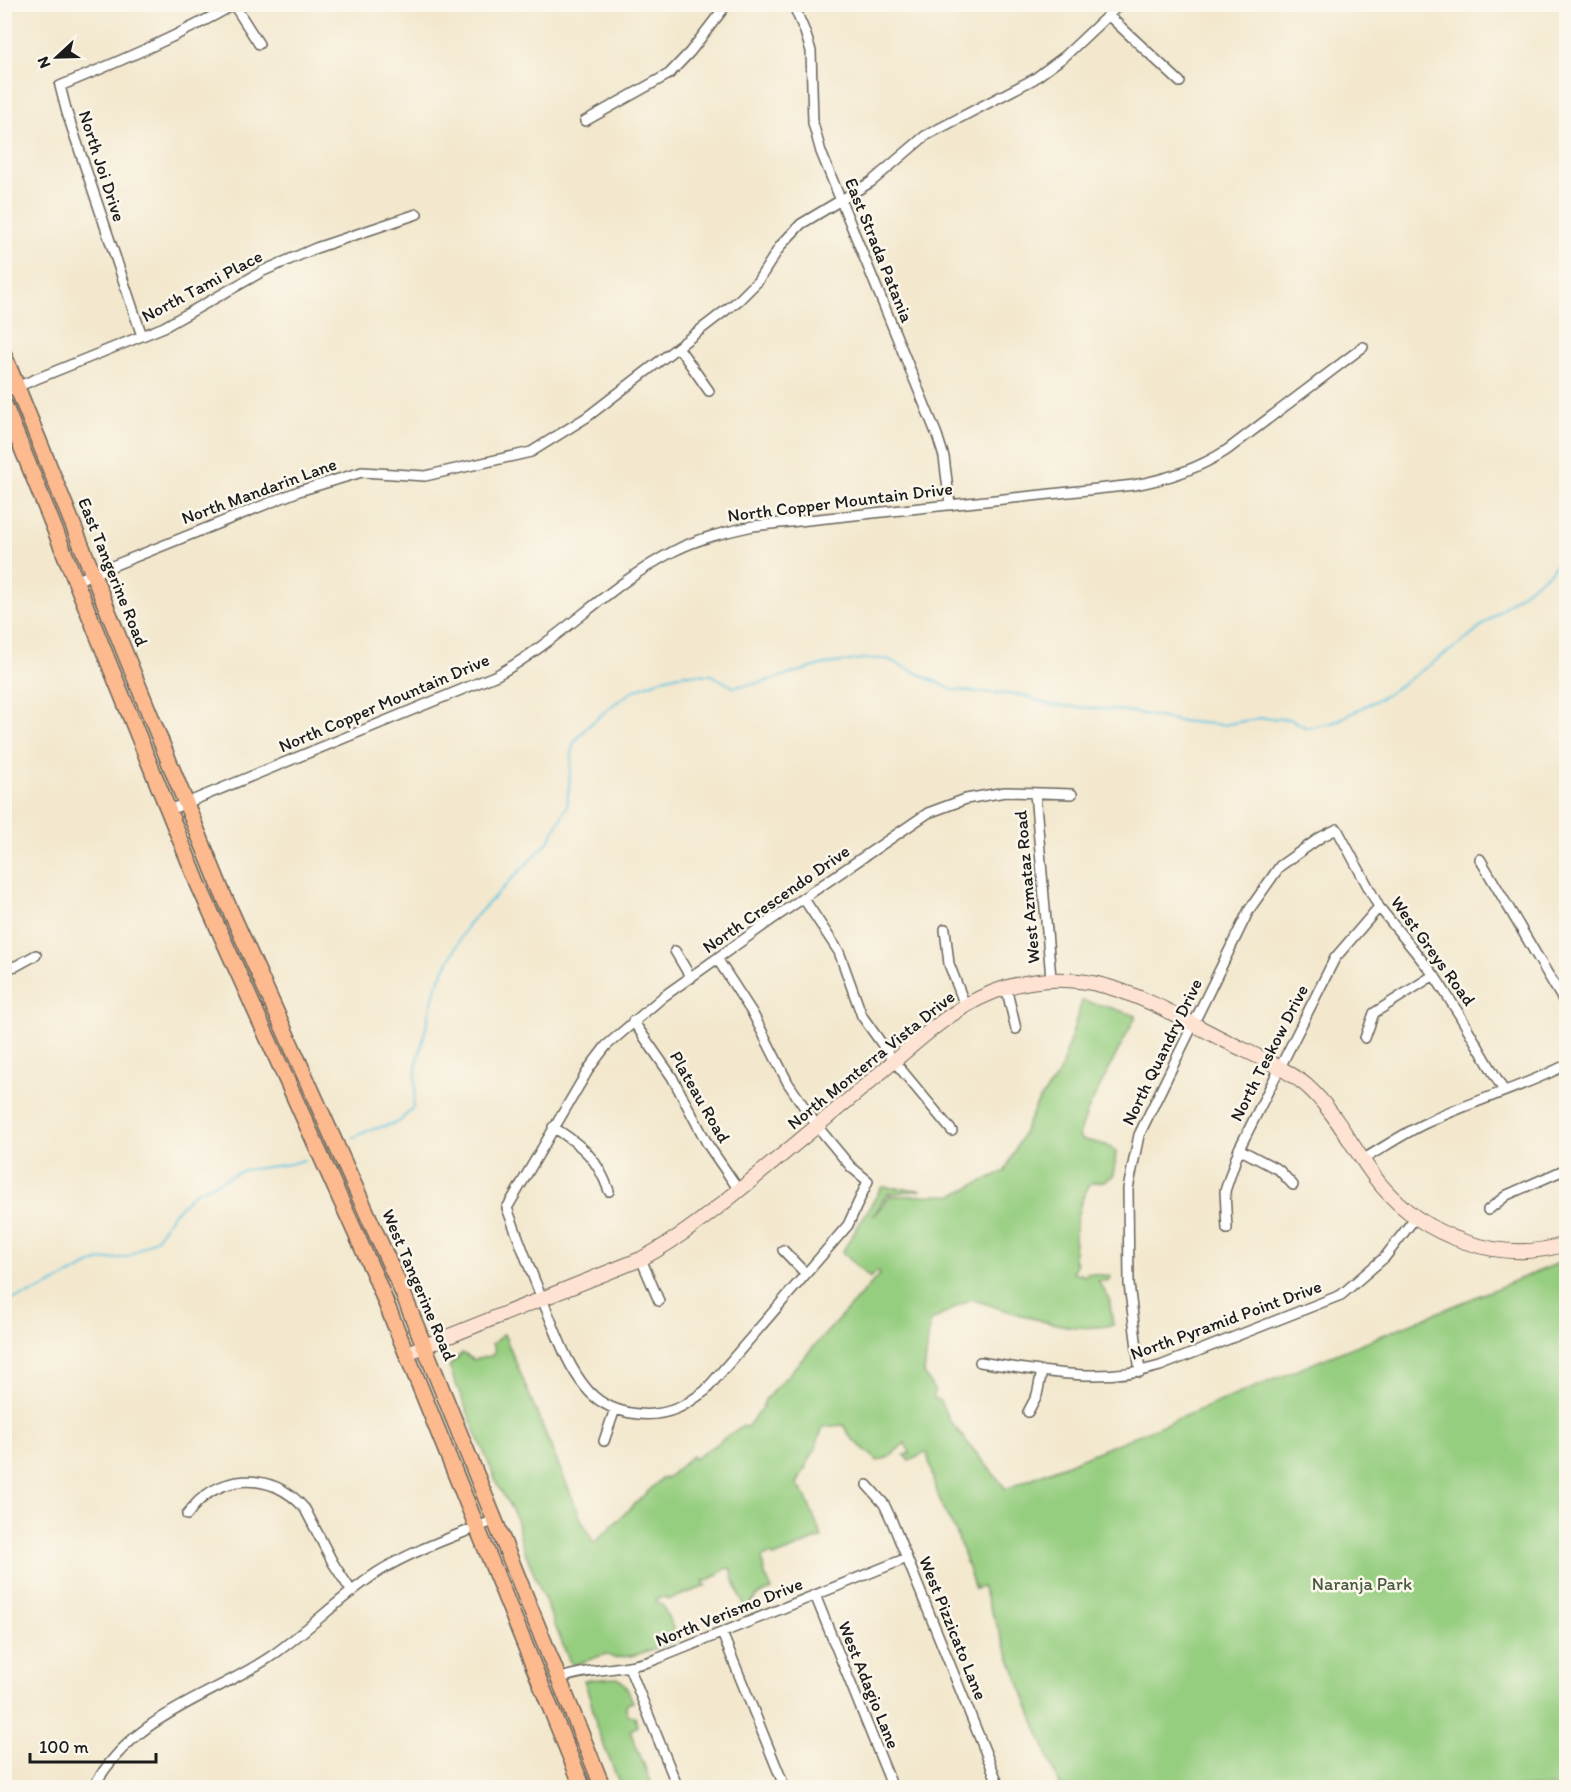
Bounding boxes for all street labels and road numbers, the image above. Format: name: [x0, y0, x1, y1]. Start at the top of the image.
street label: North Joi Drive: [74, 108, 130, 224]
street label: East Strada Patania: [840, 175, 918, 326]
street label: North Tami Place: [138, 245, 266, 327]
street label: North Mandarin Lane: [178, 453, 340, 529]
street label: North Copper Mountain Drive: [726, 477, 954, 527]
street label: East Tangerine Road: [73, 494, 153, 650]
street label: North Copper Mountain Drive: [275, 649, 493, 757]
street label: West Azmataz Road: [1009, 809, 1045, 965]
street label: North Crescendo Drive: [698, 840, 854, 958]
street label: West Greys Road: [1386, 892, 1480, 1010]
street label: North Quandry Drive: [1117, 975, 1207, 1129]
street label: North Teskow Drive: [1225, 981, 1313, 1125]
street label: North Monterra Vista Drive: [783, 986, 959, 1134]
street label: Plateau Road: [665, 1047, 735, 1147]
street label: West Tangerine Road: [377, 1206, 461, 1364]
street label: North Pyramid Point Drive: [1127, 1275, 1325, 1365]
street label: West Pizzicato Lane: [914, 1553, 992, 1703]
street label: North Verismo Drive: [652, 1572, 806, 1652]
street label: West Adagio Lane: [833, 1618, 905, 1752]

